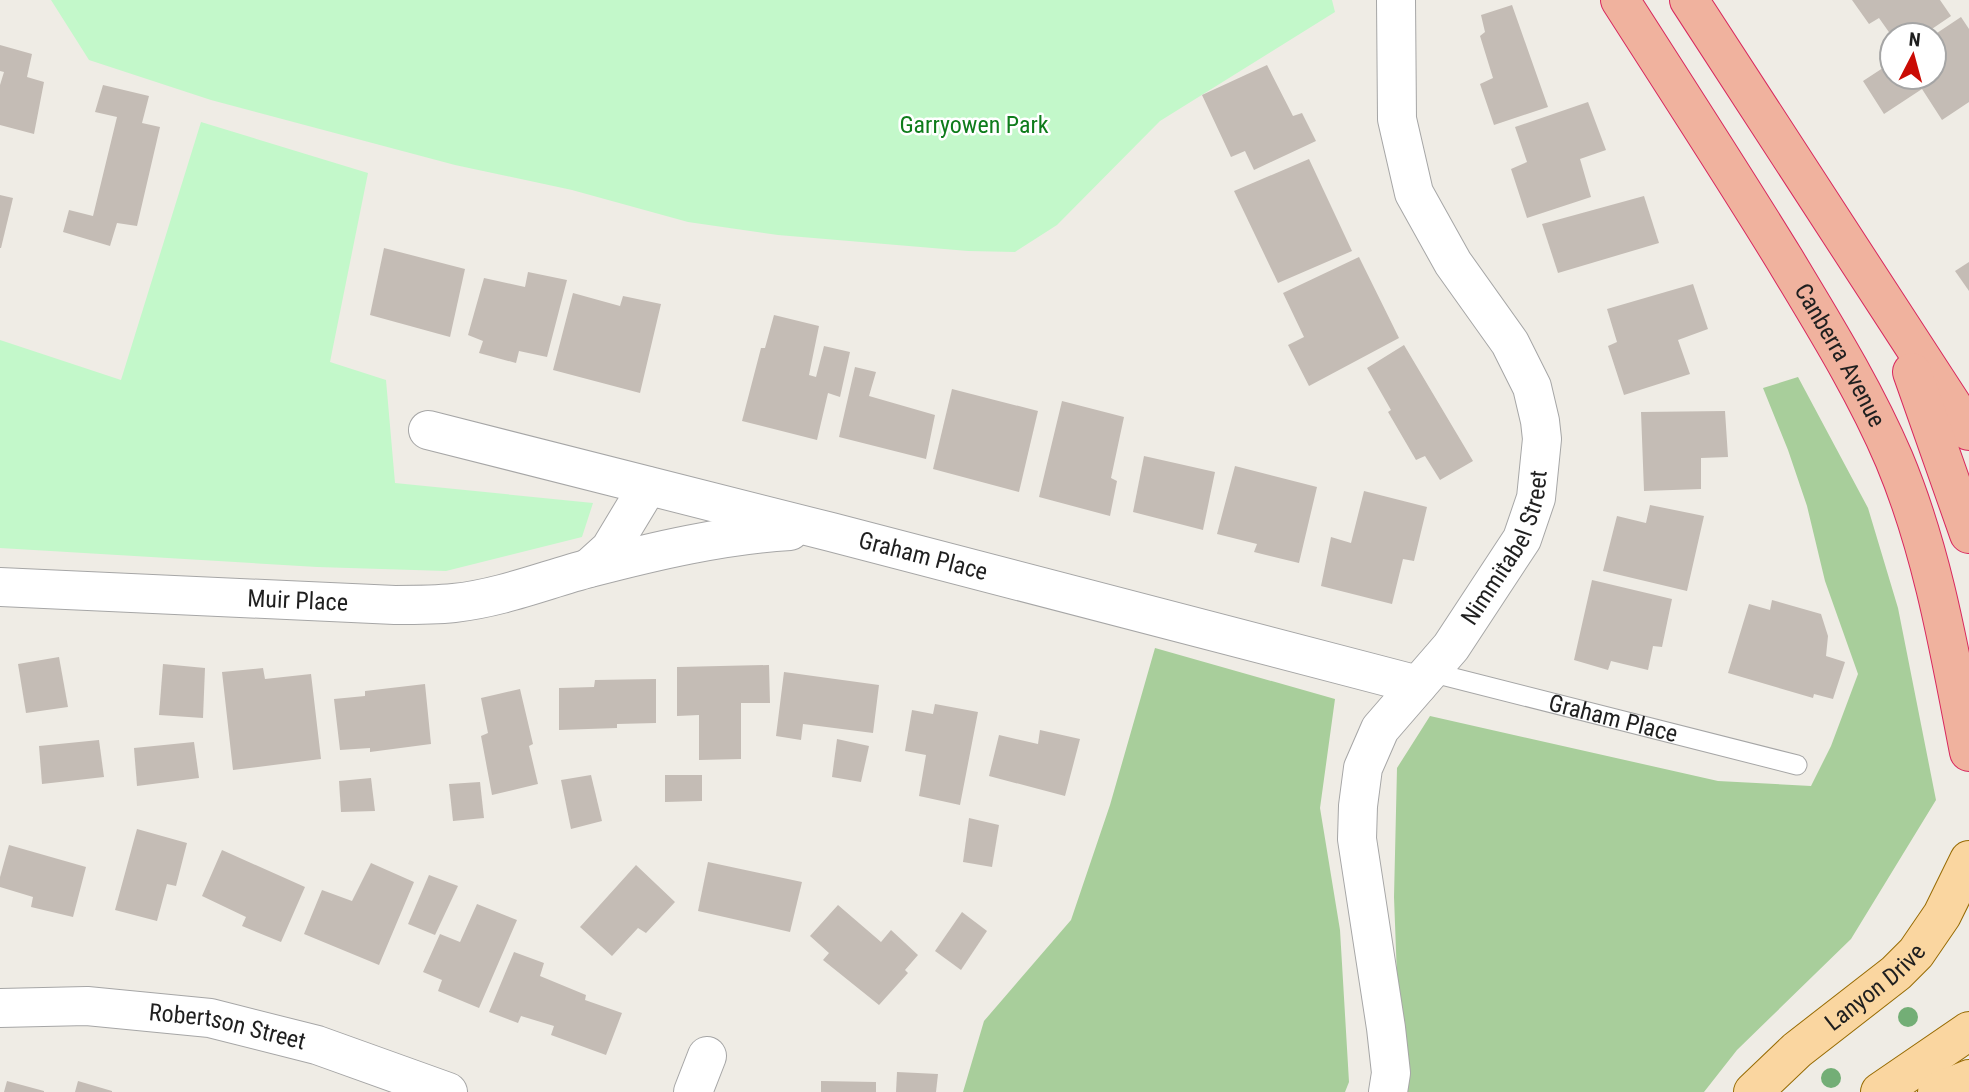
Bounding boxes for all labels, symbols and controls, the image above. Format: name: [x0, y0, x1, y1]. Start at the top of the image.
north arrow: [1878, 21, 1948, 91]
text: N: [1908, 28, 1922, 52]
park label: Garryowen Park: [899, 111, 1049, 139]
street label: Canberra Avenue: [1788, 278, 1891, 432]
street label: Nimmitabel Street: [1455, 469, 1553, 630]
street label: Graham Place: [856, 526, 991, 586]
street label: Muir Place: [247, 584, 349, 617]
street label: Graham Place: [1546, 689, 1681, 748]
street label: Lanyon Drive: [1820, 939, 1932, 1037]
street label: Robertson Street: [148, 998, 308, 1056]

